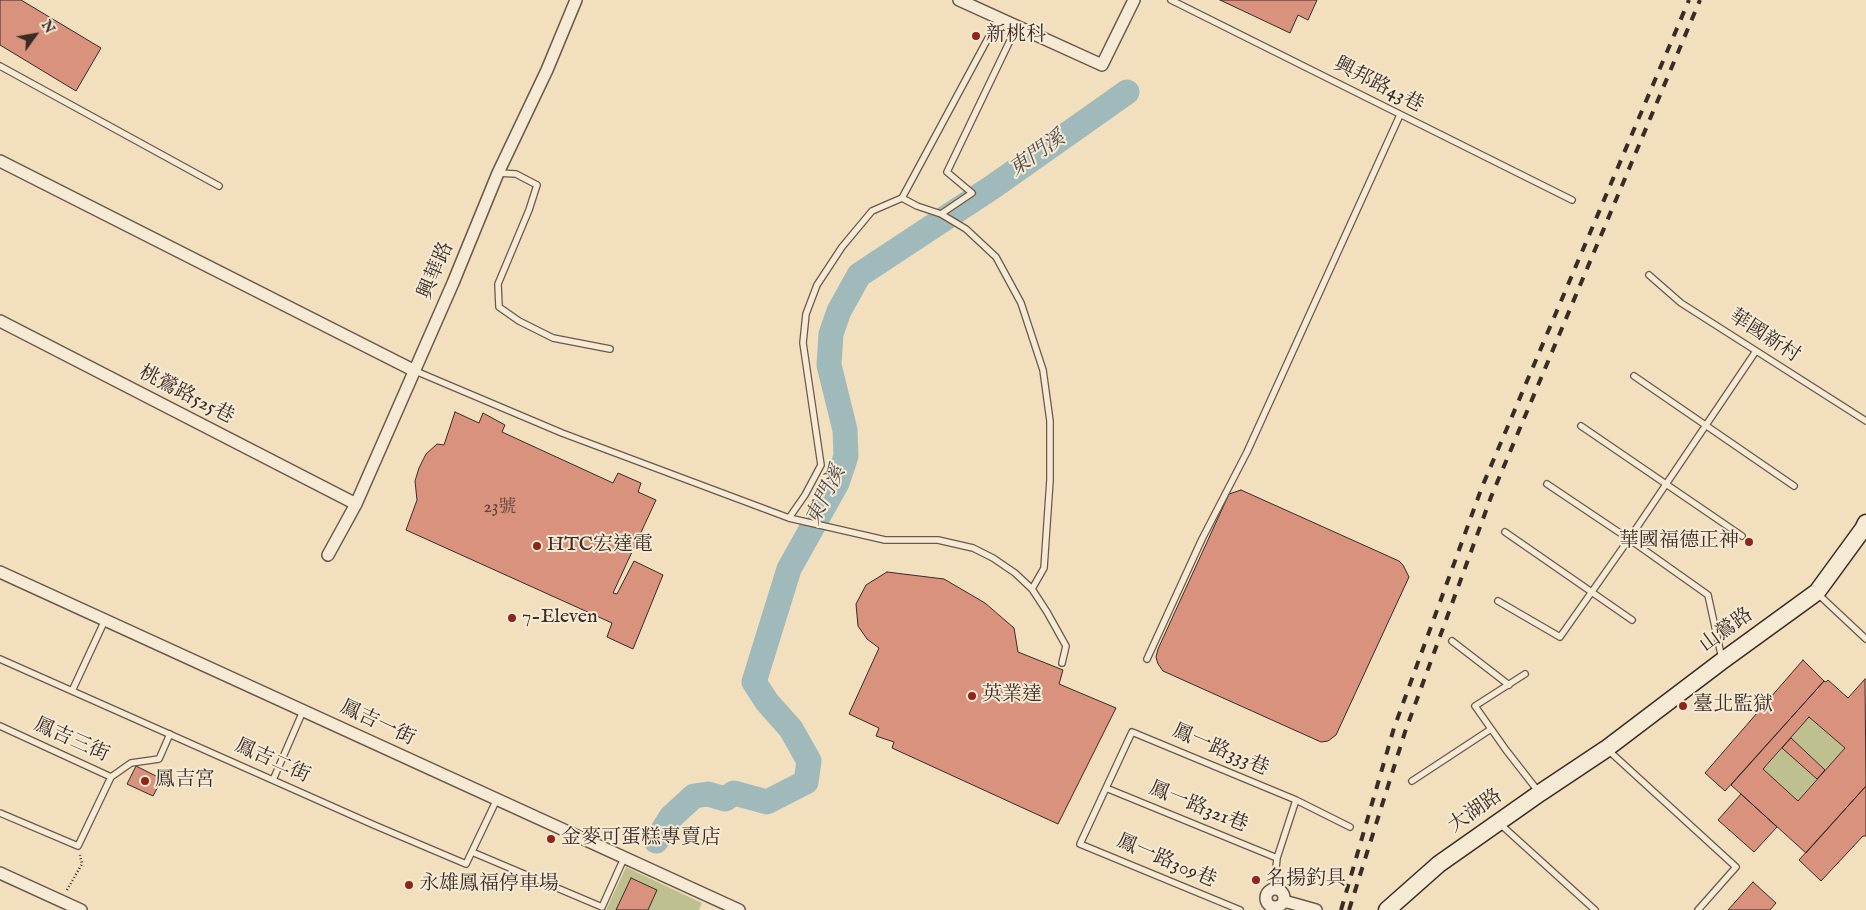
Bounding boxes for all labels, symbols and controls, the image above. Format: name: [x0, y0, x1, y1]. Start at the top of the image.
north arrow: [10, 10, 60, 60]
text: N: [37, 17, 59, 37]
place label: 新桃科: [986, 24, 1046, 48]
marker: 新桃科: [970, 30, 982, 42]
street label: 興邦路43巷: [1329, 53, 1427, 119]
water label: 東門溪: [1005, 127, 1071, 183]
street label: 興華路: [414, 239, 460, 303]
street label: 華國新村: [1724, 305, 1804, 369]
street label: 桃鶯路525巷: [134, 362, 238, 430]
water label: 東門溪: [802, 462, 852, 530]
house number: 23號: [483, 497, 517, 519]
place label: 華國福德正神: [1619, 530, 1739, 554]
place label: HTC宏達電: [547, 534, 653, 558]
marker: 華國福德正神: [1743, 536, 1755, 548]
marker: HTC宏達電: [531, 540, 543, 552]
street label: 山鶯路: [1696, 604, 1758, 658]
place label: 7-Eleven: [522, 606, 598, 630]
marker: 7-Eleven: [506, 612, 518, 624]
place label: 英業達: [982, 684, 1042, 708]
marker: 英業達: [966, 690, 978, 702]
place label: 臺北監獄: [1693, 694, 1773, 718]
street label: 鳳吉一街: [336, 696, 418, 752]
marker: 臺北監獄: [1677, 700, 1689, 712]
street label: 鳳吉三街: [30, 714, 112, 768]
street label: 鳳一路333巷: [1168, 720, 1272, 782]
street label: 鳳吉二街: [231, 735, 313, 789]
place label: 鳳吉宮: [155, 769, 215, 793]
marker: 鳳吉宮: [139, 775, 151, 787]
street label: 鳳一路321巷: [1145, 777, 1251, 839]
street label: 大湖路: [1445, 785, 1507, 839]
place label: 金麥可蛋糕專賣店: [561, 827, 721, 851]
street label: 鳳一路309巷: [1113, 830, 1219, 894]
marker: 金麥可蛋糕專賣店: [545, 833, 557, 845]
place label: 名揚釣具: [1266, 868, 1346, 892]
place label: 永雄鳳福停車場: [419, 873, 559, 897]
marker: 名揚釣具: [1250, 874, 1262, 886]
marker: 永雄鳳福停車場: [403, 879, 415, 891]

